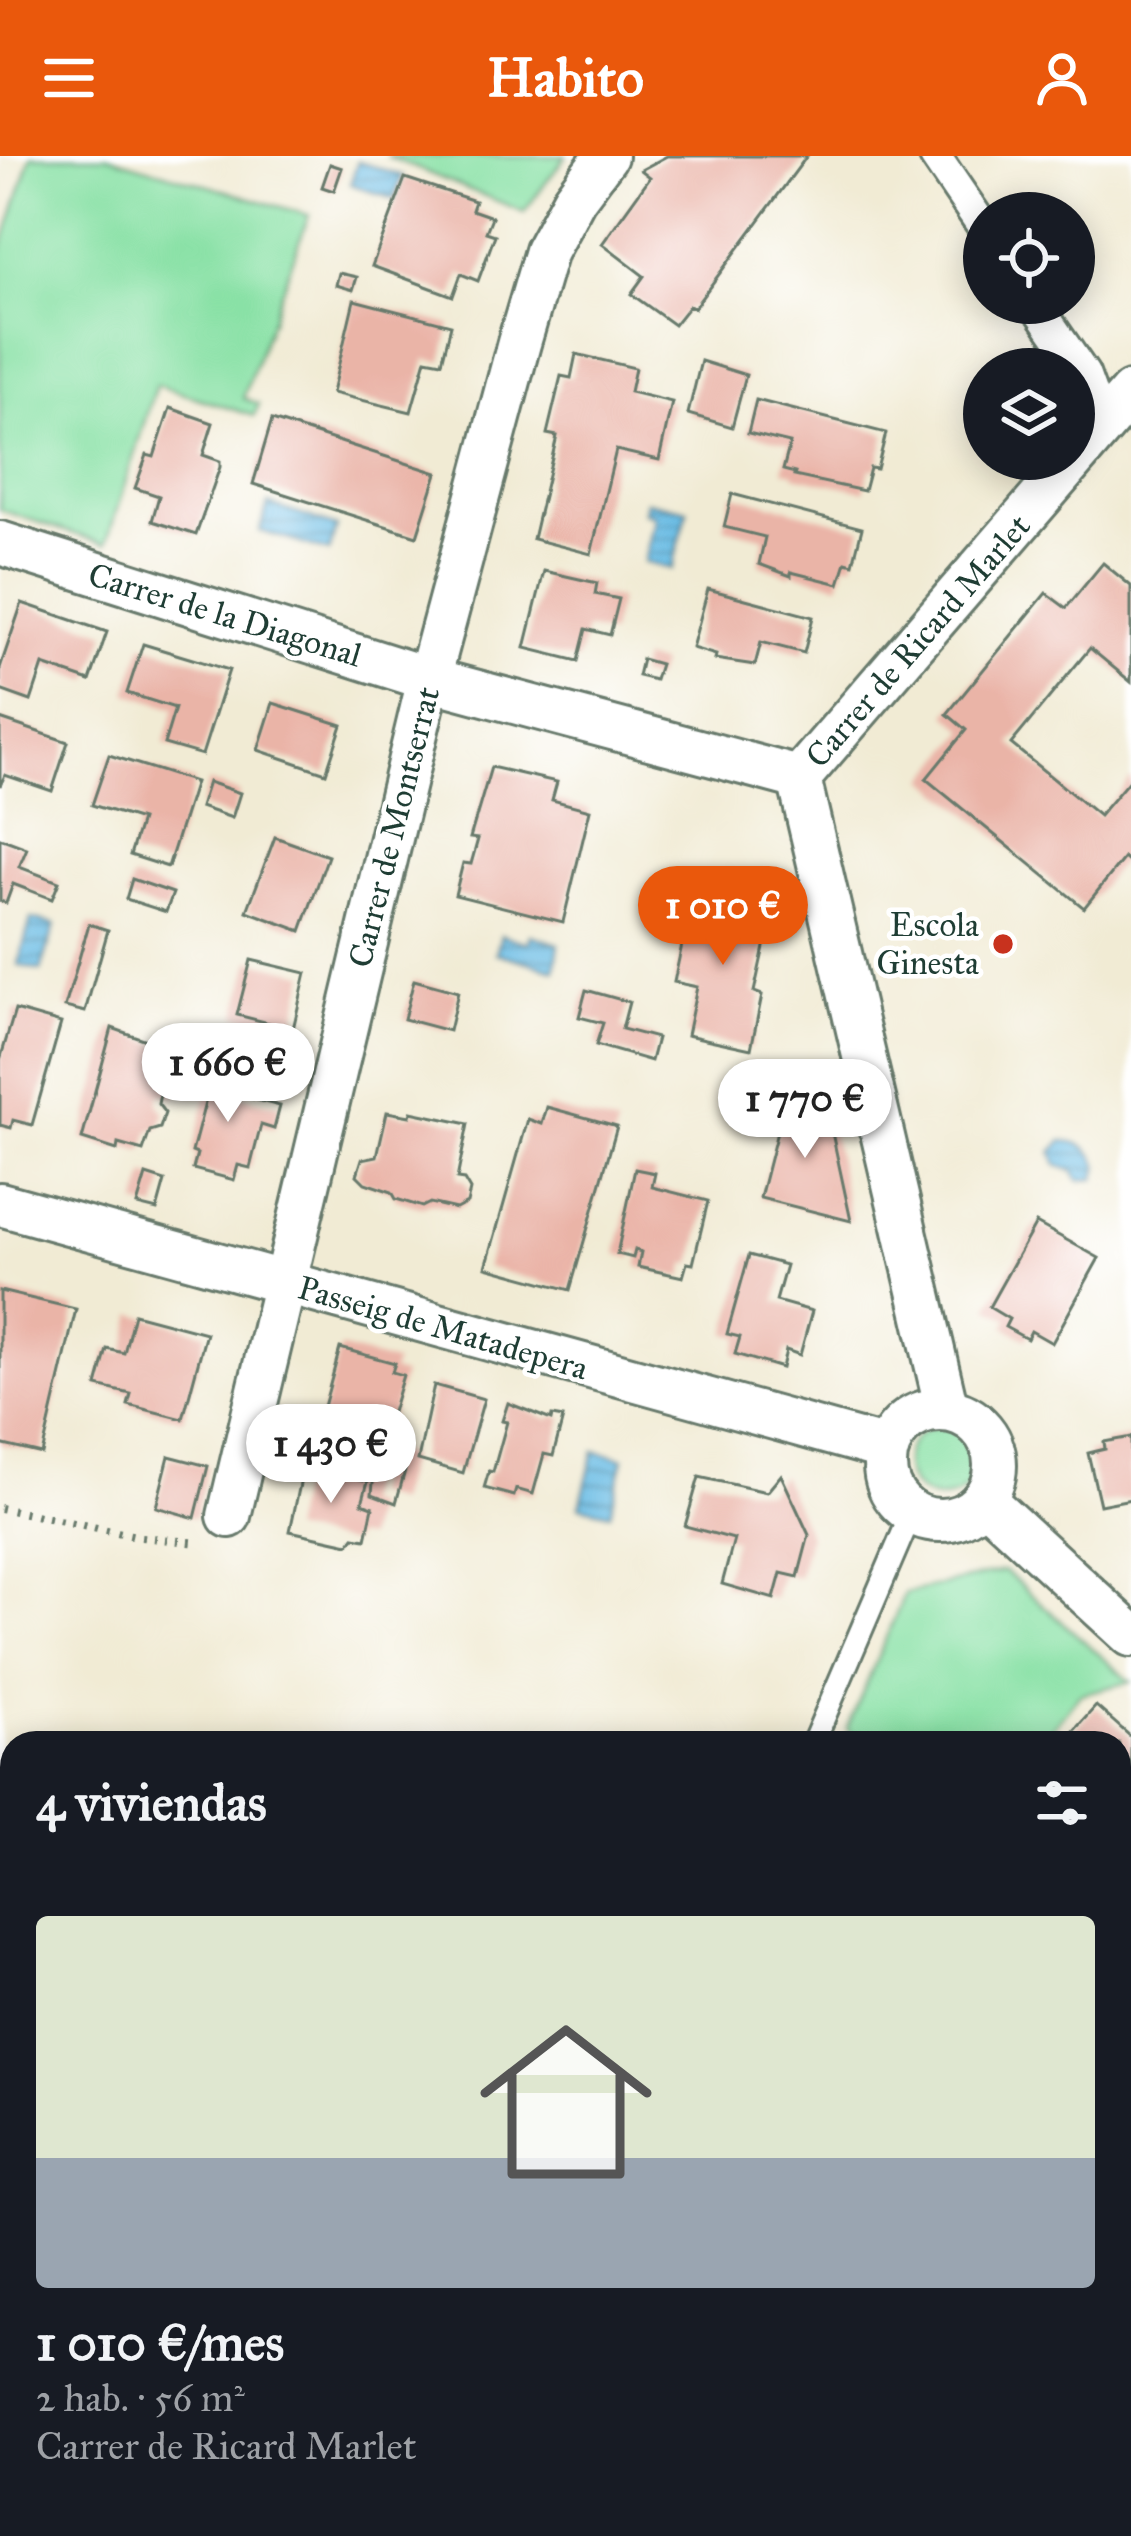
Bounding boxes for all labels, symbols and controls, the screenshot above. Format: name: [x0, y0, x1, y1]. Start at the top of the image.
icon: menu: [36, 45, 102, 111]
text: Habito: [487, 45, 644, 111]
icon: person: [1029, 45, 1095, 111]
map controls: [963, 192, 1095, 480]
button: locate: [963, 192, 1095, 324]
button: layers: [963, 348, 1095, 480]
street label: Carrer de Ricard Marlet: [797, 506, 1039, 776]
street label: Carrer de la Diagonal: [84, 554, 367, 676]
street label: Carrer de Montserrat: [340, 682, 448, 971]
pin: 1 010 €: [612, 866, 834, 968]
text: 1 010 €: [665, 881, 781, 929]
place label: Escola Ginesta: [877, 905, 979, 983]
marker: Escola Ginesta: [990, 931, 1016, 957]
pin: 1 660 €: [117, 1023, 339, 1125]
text: 1 660 €: [169, 1038, 287, 1086]
pin: 1 770 €: [694, 1059, 916, 1161]
text: 1 770 €: [745, 1074, 865, 1122]
street label: Passeig de Matadepera: [294, 1268, 593, 1389]
pin: 1 430 €: [220, 1404, 442, 1506]
text: 1 430 €: [273, 1419, 389, 1467]
icon: filters: [1029, 1770, 1095, 1836]
text: 4 viviendas: [36, 1772, 267, 1834]
icon: home: [458, 1994, 674, 2210]
text: 1 010 €/mes: [36, 2312, 284, 2374]
text: 2 hab. · 56 m²: [36, 2374, 245, 2422]
text: Carrer de Ricard Marlet: [36, 2422, 416, 2470]

